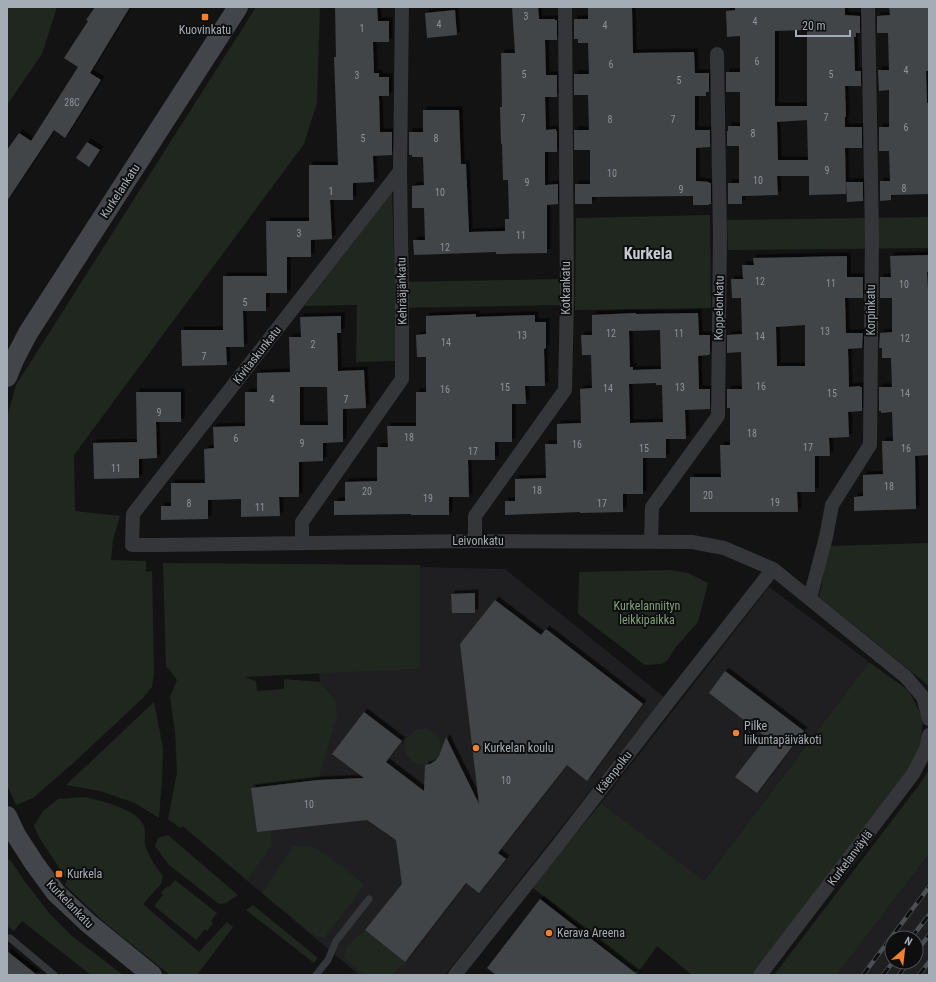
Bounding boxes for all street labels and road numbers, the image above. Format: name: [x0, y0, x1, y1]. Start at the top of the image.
street label: Kurkelankatu: [97, 161, 143, 221]
street label: Kehrääjänkatu: [394, 257, 410, 325]
street label: Kotkankatu: [559, 261, 573, 315]
street label: Koppelonkatu: [711, 275, 727, 341]
street label: Korpinkatu: [864, 284, 878, 336]
street label: Kivitaskunkatu: [230, 323, 284, 387]
street label: Leivonkatu: [452, 534, 504, 548]
street label: Käenpolku: [593, 748, 635, 796]
street label: Kurkelanväylä: [825, 828, 875, 888]
street label: Kurkelankatu: [44, 877, 97, 931]

